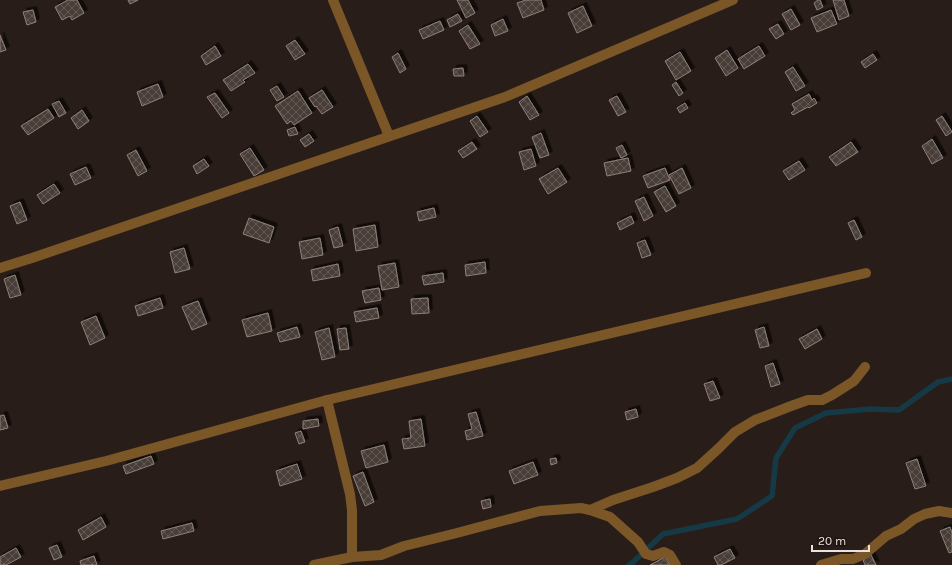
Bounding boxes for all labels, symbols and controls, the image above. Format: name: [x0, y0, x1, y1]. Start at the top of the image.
scale bar: [812, 527, 869, 553]
text: 20 m: [818, 534, 846, 548]

